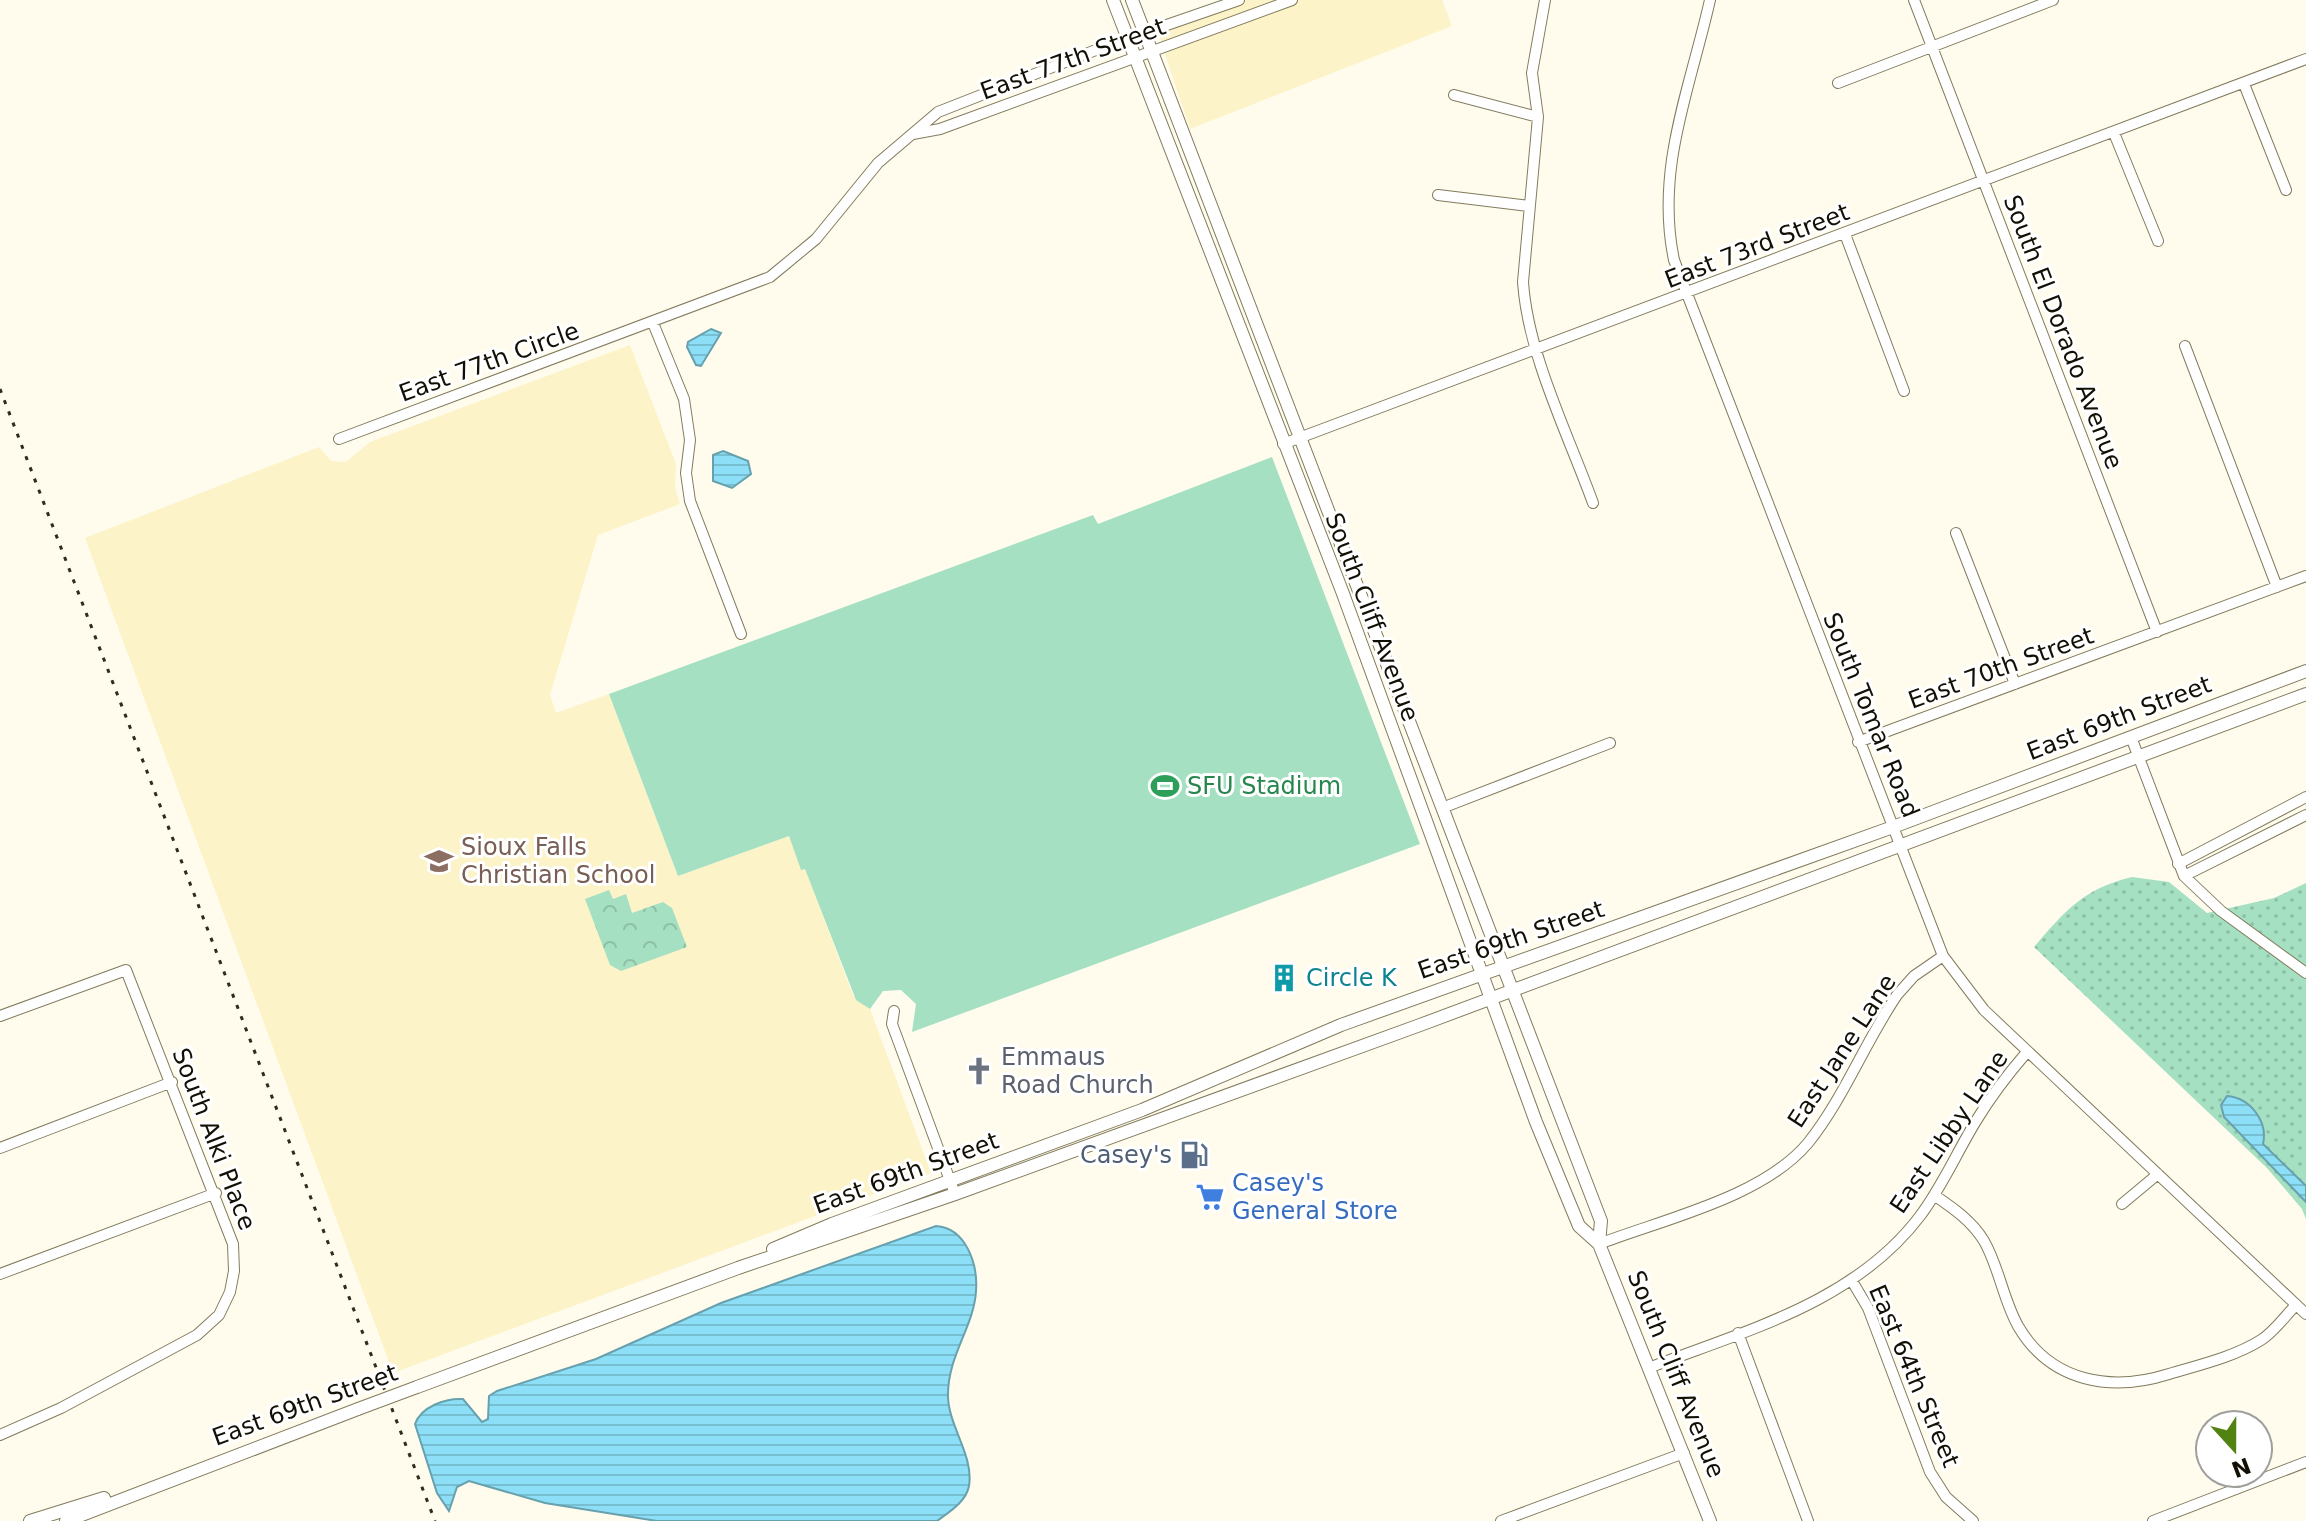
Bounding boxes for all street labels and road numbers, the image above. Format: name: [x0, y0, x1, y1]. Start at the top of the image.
street label: East 77th Street: [977, 12, 1169, 106]
street label: South El Dorado Avenue: [1998, 191, 2128, 473]
street label: East 73rd Street: [1661, 198, 1853, 294]
street label: East 77th Circle: [395, 316, 583, 408]
street label: South Cliff Avenue: [1319, 509, 1425, 725]
street label: South Tomar Road: [1817, 608, 1925, 822]
street label: East 70th Street: [1905, 621, 2097, 715]
street label: East 69th Street: [2023, 670, 2215, 766]
street label: East 69th Street: [1414, 895, 1608, 985]
street label: East Jane Lane: [1782, 969, 1902, 1133]
street label: South Alki Place: [166, 1044, 262, 1234]
street label: East Libby Lane: [1884, 1045, 2014, 1219]
street label: East 69th Street: [810, 1126, 1002, 1220]
street label: South Cliff Avenue: [1622, 1266, 1730, 1482]
street label: East 64th Street: [1863, 1281, 1965, 1471]
street label: East 69th Street: [209, 1358, 401, 1452]

